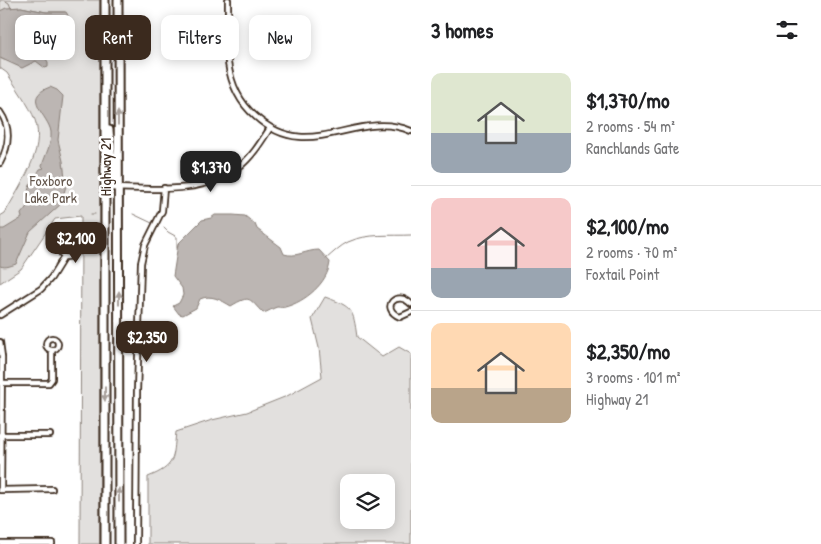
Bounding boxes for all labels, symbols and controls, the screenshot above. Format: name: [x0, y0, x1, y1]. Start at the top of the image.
chip: Buy: [15, 15, 75, 60]
chip: Rent: [85, 15, 151, 60]
chip: Filters: [161, 15, 239, 60]
chip: New: [249, 15, 311, 60]
text: 3 homes: [431, 16, 493, 45]
icon: filters: [773, 16, 801, 44]
text: $1,370/mo: [586, 86, 669, 115]
icon: home: [471, 93, 531, 153]
one-way arrow: [114, 110, 122, 126]
text: 2 rooms · 54 m²: [586, 115, 675, 137]
text: Ranchlands Gate: [586, 137, 679, 159]
street label: Highway 21: [95, 138, 116, 196]
pin: $1,370: [170, 150, 252, 193]
text: $1,370: [191, 156, 231, 178]
park label: Foxboro Lake Park: [25, 170, 77, 208]
text: $2,100/mo: [586, 212, 669, 241]
icon: home: [471, 218, 531, 278]
pin: $2,100: [35, 222, 117, 264]
text: $2,100: [57, 227, 95, 249]
text: 2 rooms · 70 m²: [586, 241, 677, 263]
text: Foxtail Point: [586, 263, 659, 285]
one-way arrow: [115, 290, 123, 306]
pin: $2,350: [106, 320, 188, 363]
text: $2,350: [127, 326, 167, 348]
text: $2,350/mo: [586, 337, 670, 366]
icon: home: [471, 343, 531, 403]
text: 3 rooms · 101 m²: [586, 366, 681, 388]
one-way arrow: [101, 386, 109, 402]
text: Highway 21: [586, 388, 648, 410]
map controls: [340, 474, 395, 529]
button: layers: [340, 474, 395, 529]
one-way arrow: [115, 487, 123, 503]

